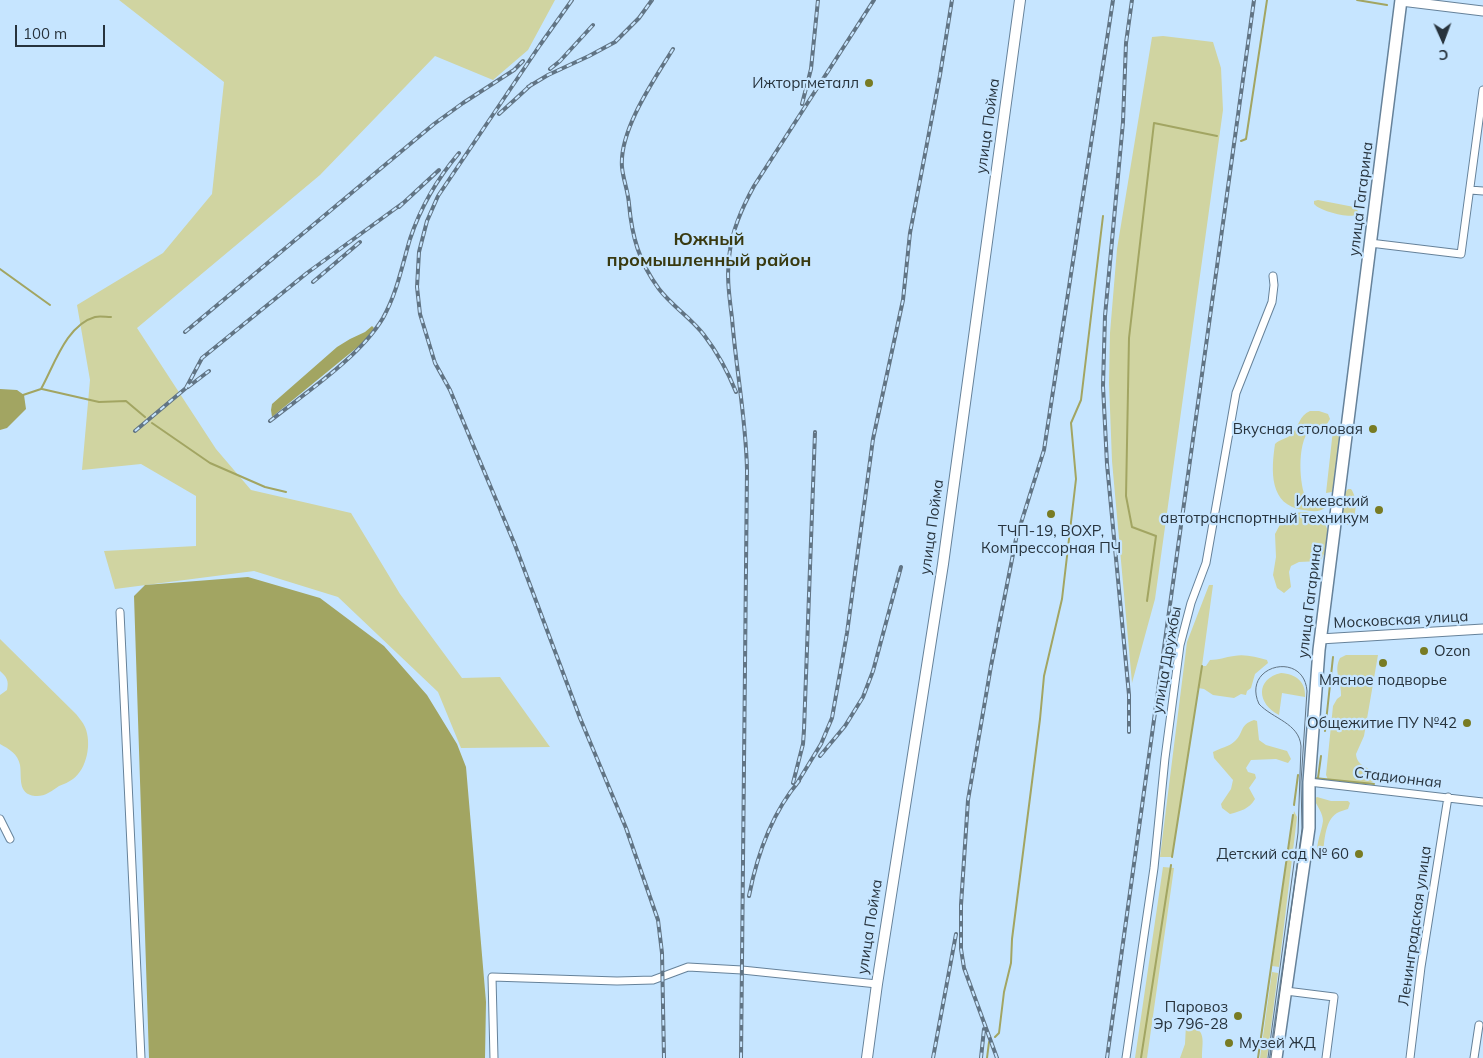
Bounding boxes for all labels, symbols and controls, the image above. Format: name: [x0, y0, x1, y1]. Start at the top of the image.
scale bar: [18, 15, 108, 47]
north arrow: [1418, 15, 1468, 65]
text: 100 m: [23, 24, 67, 43]
text: С: [1438, 46, 1449, 64]
place label: Ижторгметалл: [752, 74, 859, 92]
marker: Ижторгметалл: [863, 77, 875, 89]
street label: улица Пойма: [972, 77, 1004, 175]
street label: улица Гагарина: [1345, 141, 1377, 257]
district label: Южный промышленный район: [607, 229, 811, 272]
place label: Вкусная столовая: [1233, 420, 1363, 438]
marker: Вкусная столовая: [1367, 423, 1379, 435]
street label: улица Пойма: [916, 478, 948, 576]
place label: Ижевский автотранспортный техникум: [1160, 492, 1369, 527]
marker: Ижевский автотранспортный техникум: [1373, 504, 1385, 516]
marker: ТЧП-19, ВОХР, Компрессорная ПЧ: [1045, 508, 1057, 520]
place label: ТЧП-19, ВОХР, Компрессорная ПЧ: [981, 522, 1121, 557]
street label: улица Гагарина: [1294, 543, 1326, 659]
street label: улица Дружбы: [1149, 605, 1185, 715]
street label: Московская улица: [1333, 607, 1469, 633]
place label: Ozon: [1434, 642, 1471, 660]
marker: Ozon: [1418, 645, 1430, 657]
marker: Мясное подворье: [1377, 657, 1389, 669]
place label: Мясное подворье: [1319, 671, 1447, 689]
place label: Общежитие ПУ №42: [1307, 714, 1457, 732]
marker: Общежитие ПУ №42: [1461, 717, 1473, 729]
street label: Стадионная: [1353, 764, 1443, 792]
place label: Детский сад № 60: [1216, 845, 1349, 863]
street label: Ленинградская улица: [1395, 845, 1435, 1007]
marker: Детский сад № 60: [1353, 848, 1365, 860]
street label: улица Пойма: [854, 878, 886, 976]
place label: Паровоз Эр 796-28: [1153, 998, 1228, 1033]
marker: Паровоз Эр 796-28: [1232, 1010, 1244, 1022]
place label: Музей ЖД: [1239, 1034, 1316, 1052]
marker: Музей ЖД: [1223, 1037, 1235, 1049]

